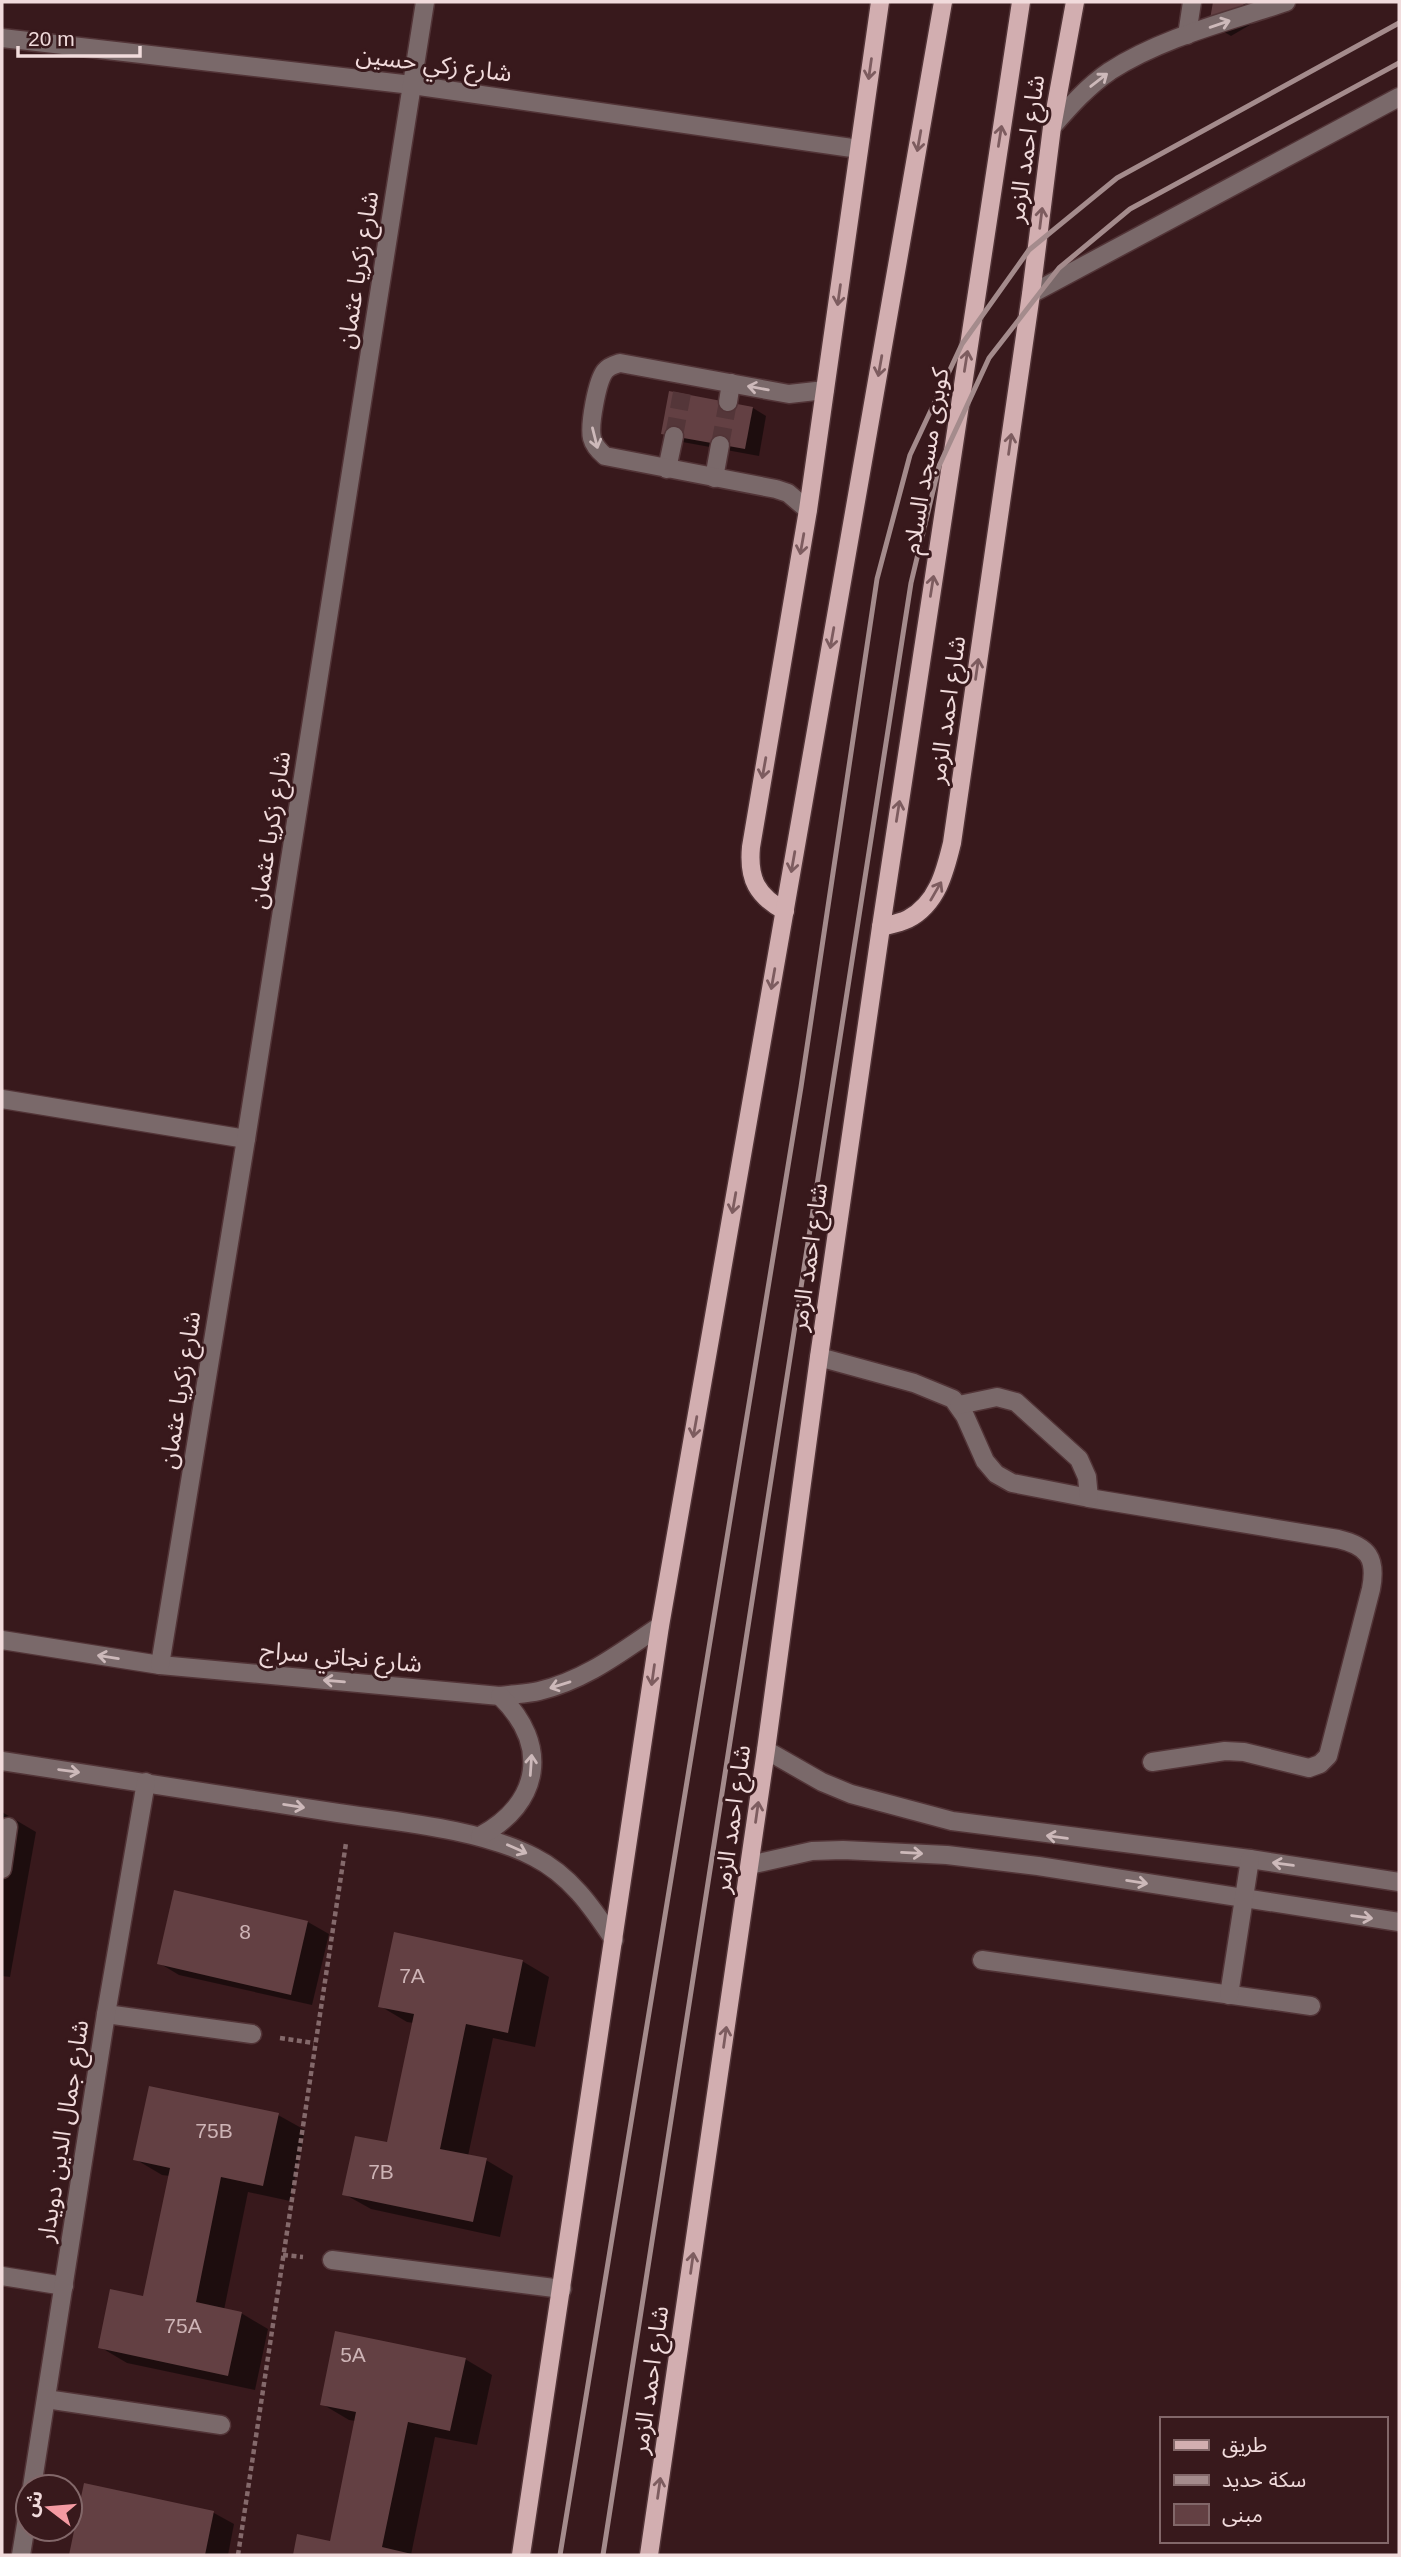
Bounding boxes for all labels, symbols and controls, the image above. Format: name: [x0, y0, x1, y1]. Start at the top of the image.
scale bar: [18, 14, 140, 58]
one-way arrow: [1209, 17, 1231, 29]
text: 20 m: [28, 27, 75, 50]
street label: شارع زكي حسين: [354, 41, 513, 92]
one-way arrow: [864, 57, 877, 80]
one-way arrow: [1089, 72, 1107, 87]
street label: شارع احمد الزمر: [1002, 73, 1053, 226]
one-way arrow: [994, 125, 1007, 148]
one-way arrow: [912, 129, 925, 152]
street label: شارع زكريا عثمان: [332, 189, 387, 351]
one-way arrow: [1034, 208, 1047, 230]
one-way arrow: [832, 283, 845, 305]
one-way arrow: [960, 350, 973, 373]
one-way arrow: [873, 354, 886, 376]
street label: كوبرى مسجد السلام: [897, 365, 959, 557]
one-way arrow: [747, 381, 770, 395]
one-way arrow: [589, 426, 602, 448]
one-way arrow: [1003, 433, 1016, 456]
one-way arrow: [795, 532, 808, 555]
one-way arrow: [926, 575, 939, 598]
one-way arrow: [825, 626, 839, 649]
street label: شارع احمد الزمر: [923, 634, 974, 787]
one-way arrow: [971, 658, 984, 681]
street label: شارع زكريا عثمان: [244, 749, 299, 911]
one-way arrow: [757, 756, 770, 779]
one-way arrow: [892, 800, 905, 823]
one-way arrow: [786, 850, 799, 873]
one-way arrow: [929, 882, 943, 902]
one-way arrow: [766, 967, 779, 989]
street label: شارع احمد الزمر: [785, 1181, 836, 1334]
one-way arrow: [727, 1191, 740, 1214]
street label: شارع زكريا عثمان: [154, 1309, 209, 1471]
one-way arrow: [688, 1415, 701, 1438]
street label: شارع نجاتي سراج: [258, 1636, 423, 1683]
one-way arrow: [97, 1650, 120, 1663]
one-way arrow: [646, 1663, 659, 1686]
one-way arrow: [323, 1674, 346, 1687]
one-way arrow: [549, 1680, 571, 1692]
street label: شارع احمد الزمر: [708, 1743, 759, 1896]
one-way arrow: [525, 1754, 538, 1777]
one-way arrow: [57, 1765, 80, 1778]
one-way arrow: [282, 1800, 305, 1813]
one-way arrow: [751, 1801, 764, 1824]
one-way arrow: [1047, 1830, 1069, 1843]
one-way arrow: [506, 1843, 527, 1856]
one-way arrow: [900, 1847, 922, 1860]
one-way arrow: [1272, 1858, 1295, 1871]
one-way arrow: [1125, 1876, 1148, 1889]
one-way arrow: [1350, 1910, 1373, 1923]
house number: 8: [239, 1920, 251, 1943]
house number: 7A: [399, 1964, 425, 1987]
street label: شارع جمال الدين دويدار: [31, 2018, 97, 2246]
one-way arrow: [718, 2027, 731, 2049]
house number: 75B: [195, 2119, 233, 2142]
house number: 7B: [368, 2160, 394, 2183]
one-way arrow: [686, 2252, 699, 2274]
street label: شارع احمد الزمر: [626, 2304, 677, 2457]
house number: 75A: [164, 2314, 202, 2337]
house number: 5A: [340, 2343, 366, 2366]
legend: [1160, 2417, 1387, 2543]
text: طريق: [1222, 2433, 1267, 2458]
text: سكة حديد: [1222, 2468, 1306, 2491]
north arrow: [14, 2473, 84, 2543]
one-way arrow: [653, 2477, 666, 2500]
text: ش: [19, 2488, 47, 2519]
text: مبنى: [1222, 2503, 1263, 2527]

